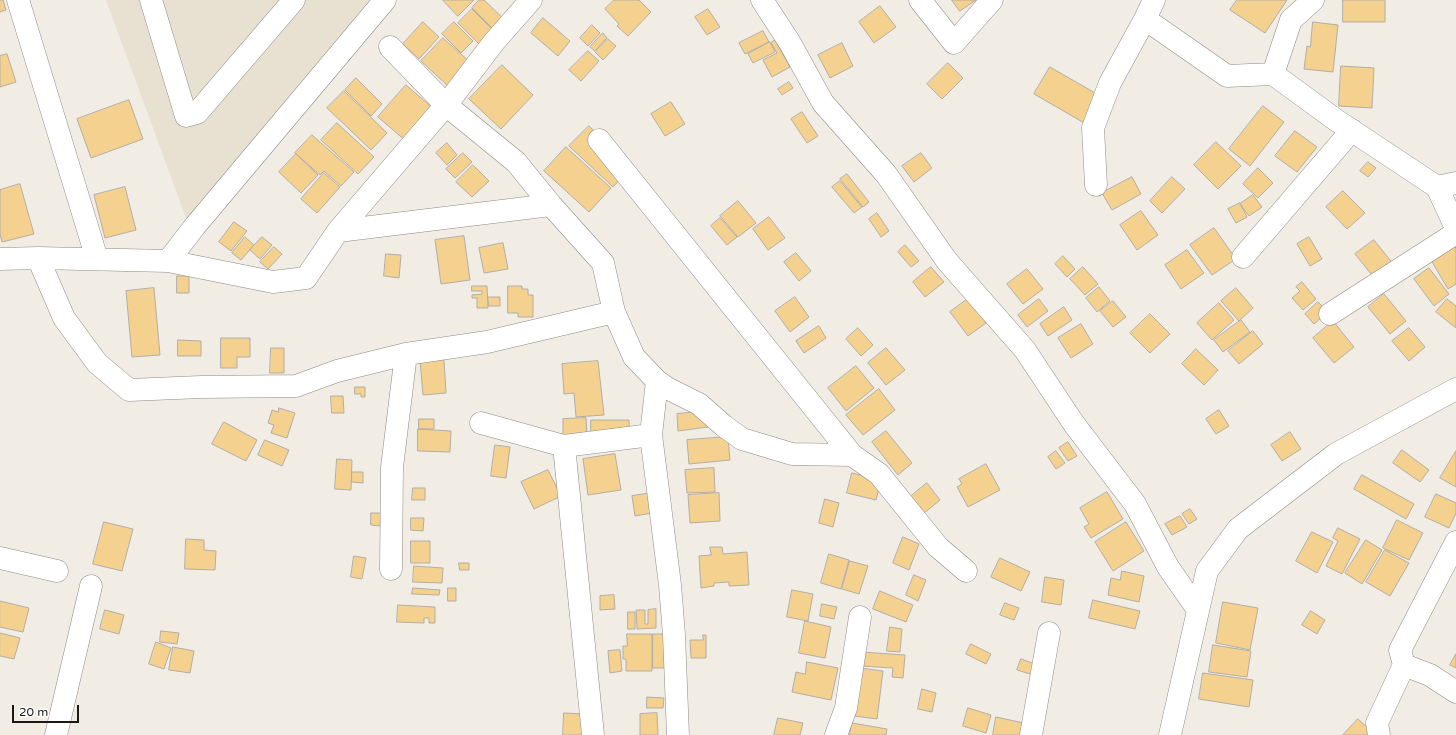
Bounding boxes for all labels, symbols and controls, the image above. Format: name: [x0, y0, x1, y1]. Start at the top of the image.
scale bar: [14, 697, 81, 723]
text: 20 m: [19, 705, 48, 719]

